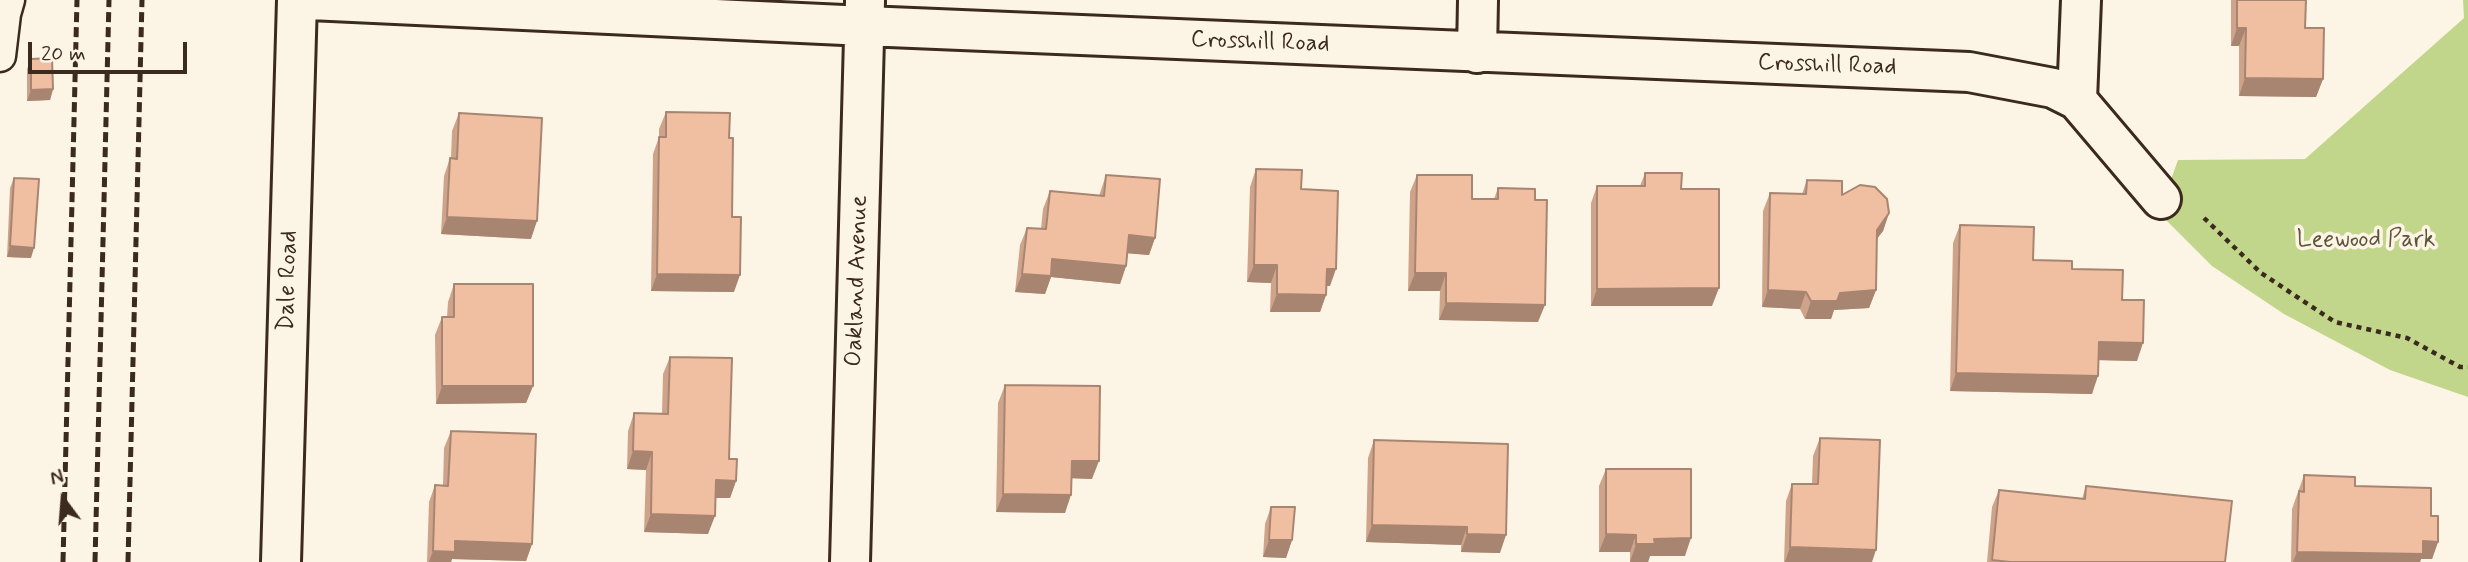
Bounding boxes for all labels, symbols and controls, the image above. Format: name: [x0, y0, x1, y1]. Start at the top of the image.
street label: Crosshill Road: [1190, 26, 1330, 60]
scale bar: [32, 28, 191, 72]
text: 20 m: [41, 40, 86, 68]
street label: Crosshill Road: [1757, 49, 1897, 83]
street label: Oakland Avenue: [841, 195, 875, 367]
park label: Leewood Park: [2297, 227, 2435, 255]
street label: Dale Road: [273, 230, 305, 332]
north arrow: [28, 464, 98, 534]
text: N: [48, 465, 67, 492]

